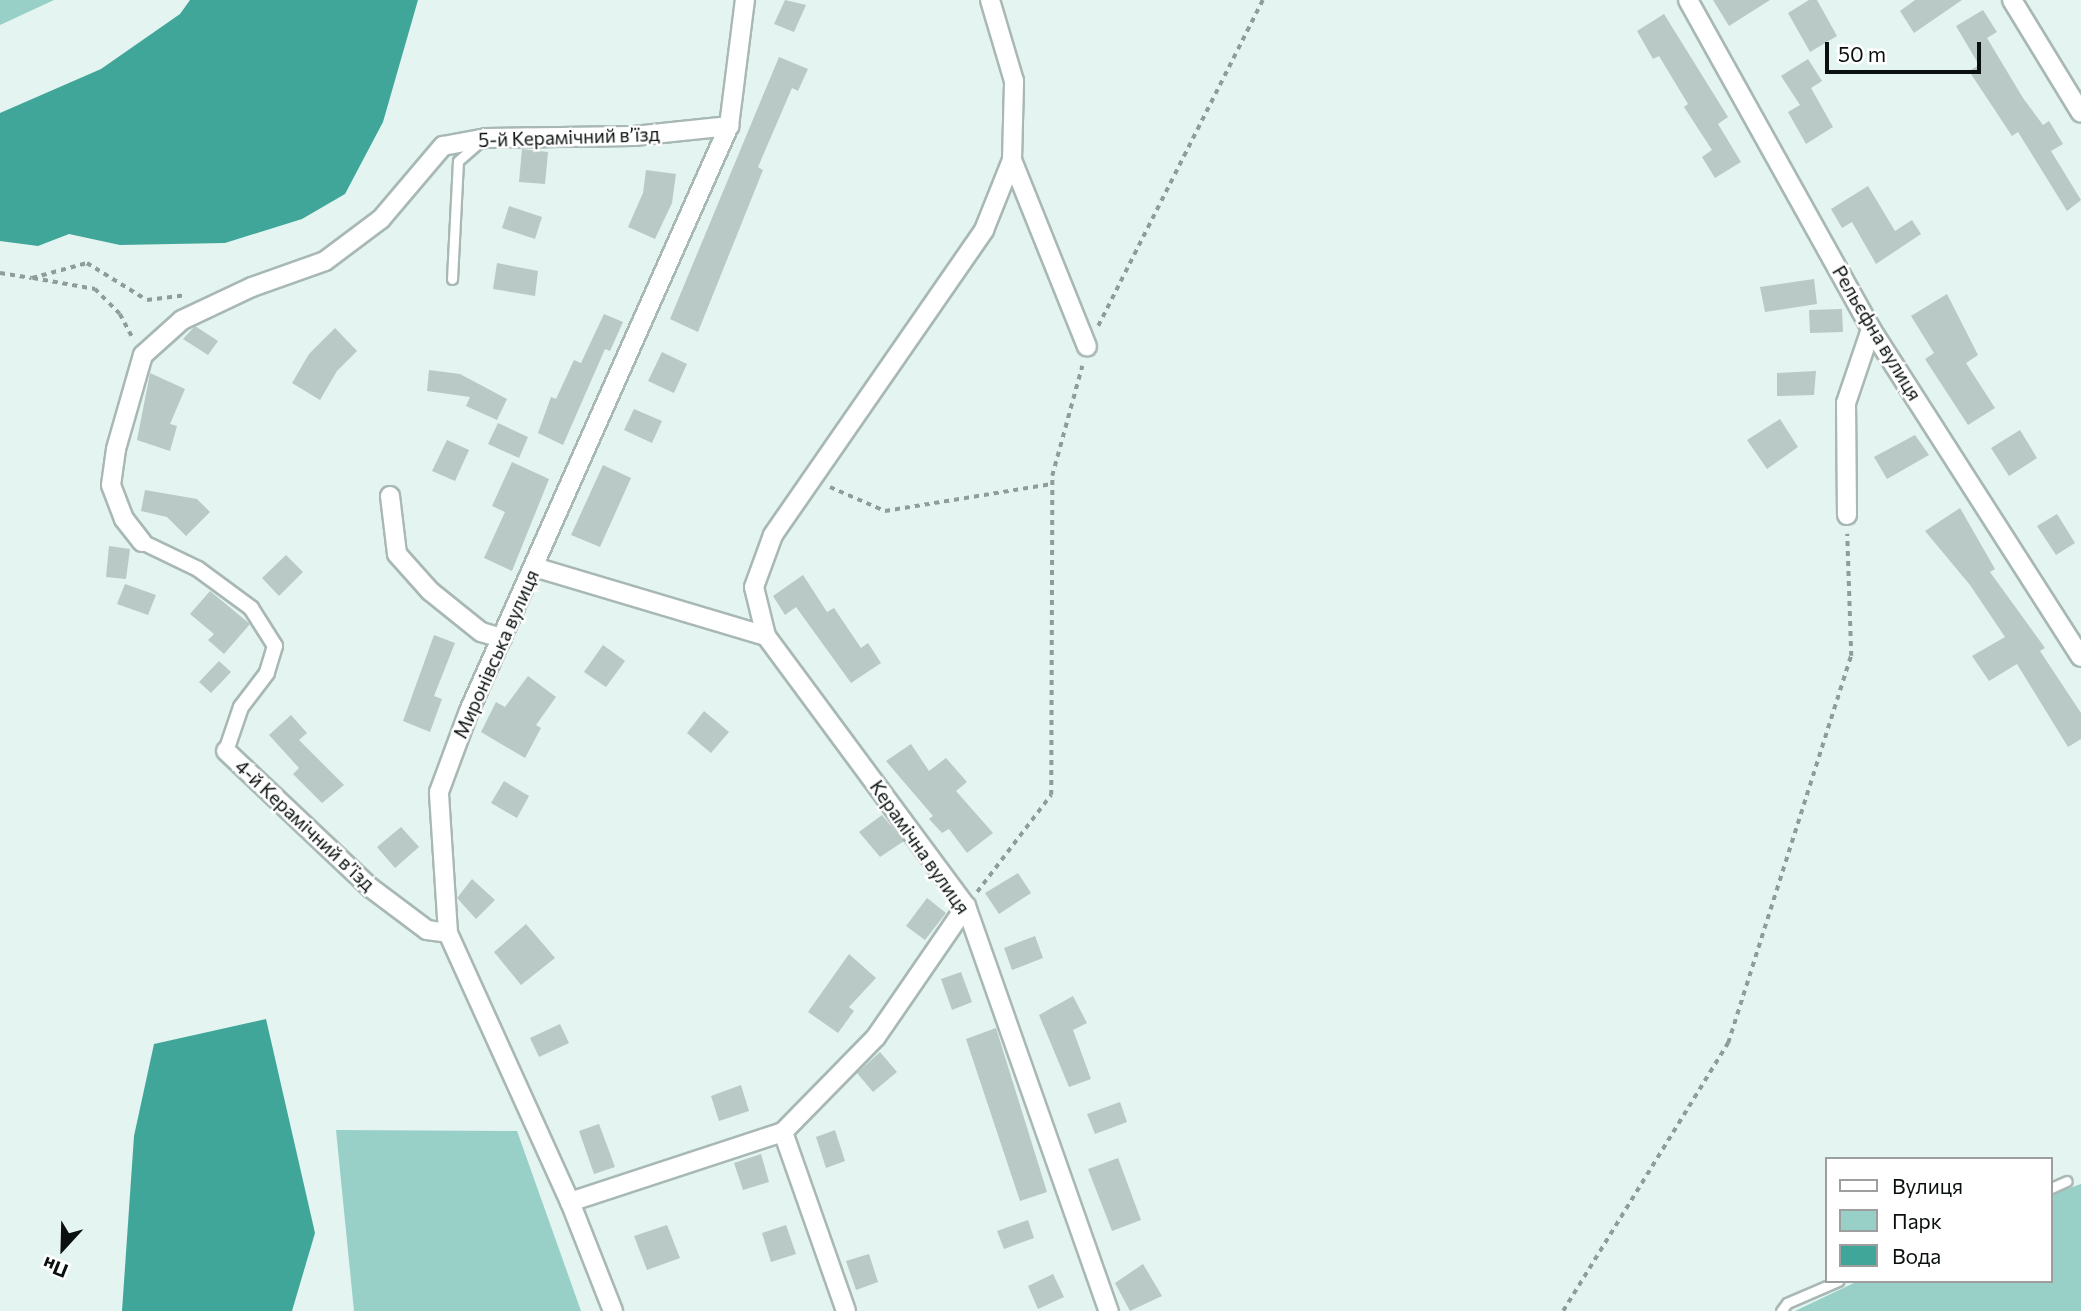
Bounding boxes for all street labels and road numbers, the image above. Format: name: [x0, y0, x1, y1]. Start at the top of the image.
street label: 5-й Керамічний в’їзд: [478, 122, 660, 152]
street label: Рельєфна вулиця: [1828, 261, 1926, 405]
street label: Миронівська вулиця: [449, 566, 543, 742]
street label: 4-й Керамічний в’їзд: [231, 755, 379, 895]
street label: Керамічна вулиця: [865, 776, 975, 918]

